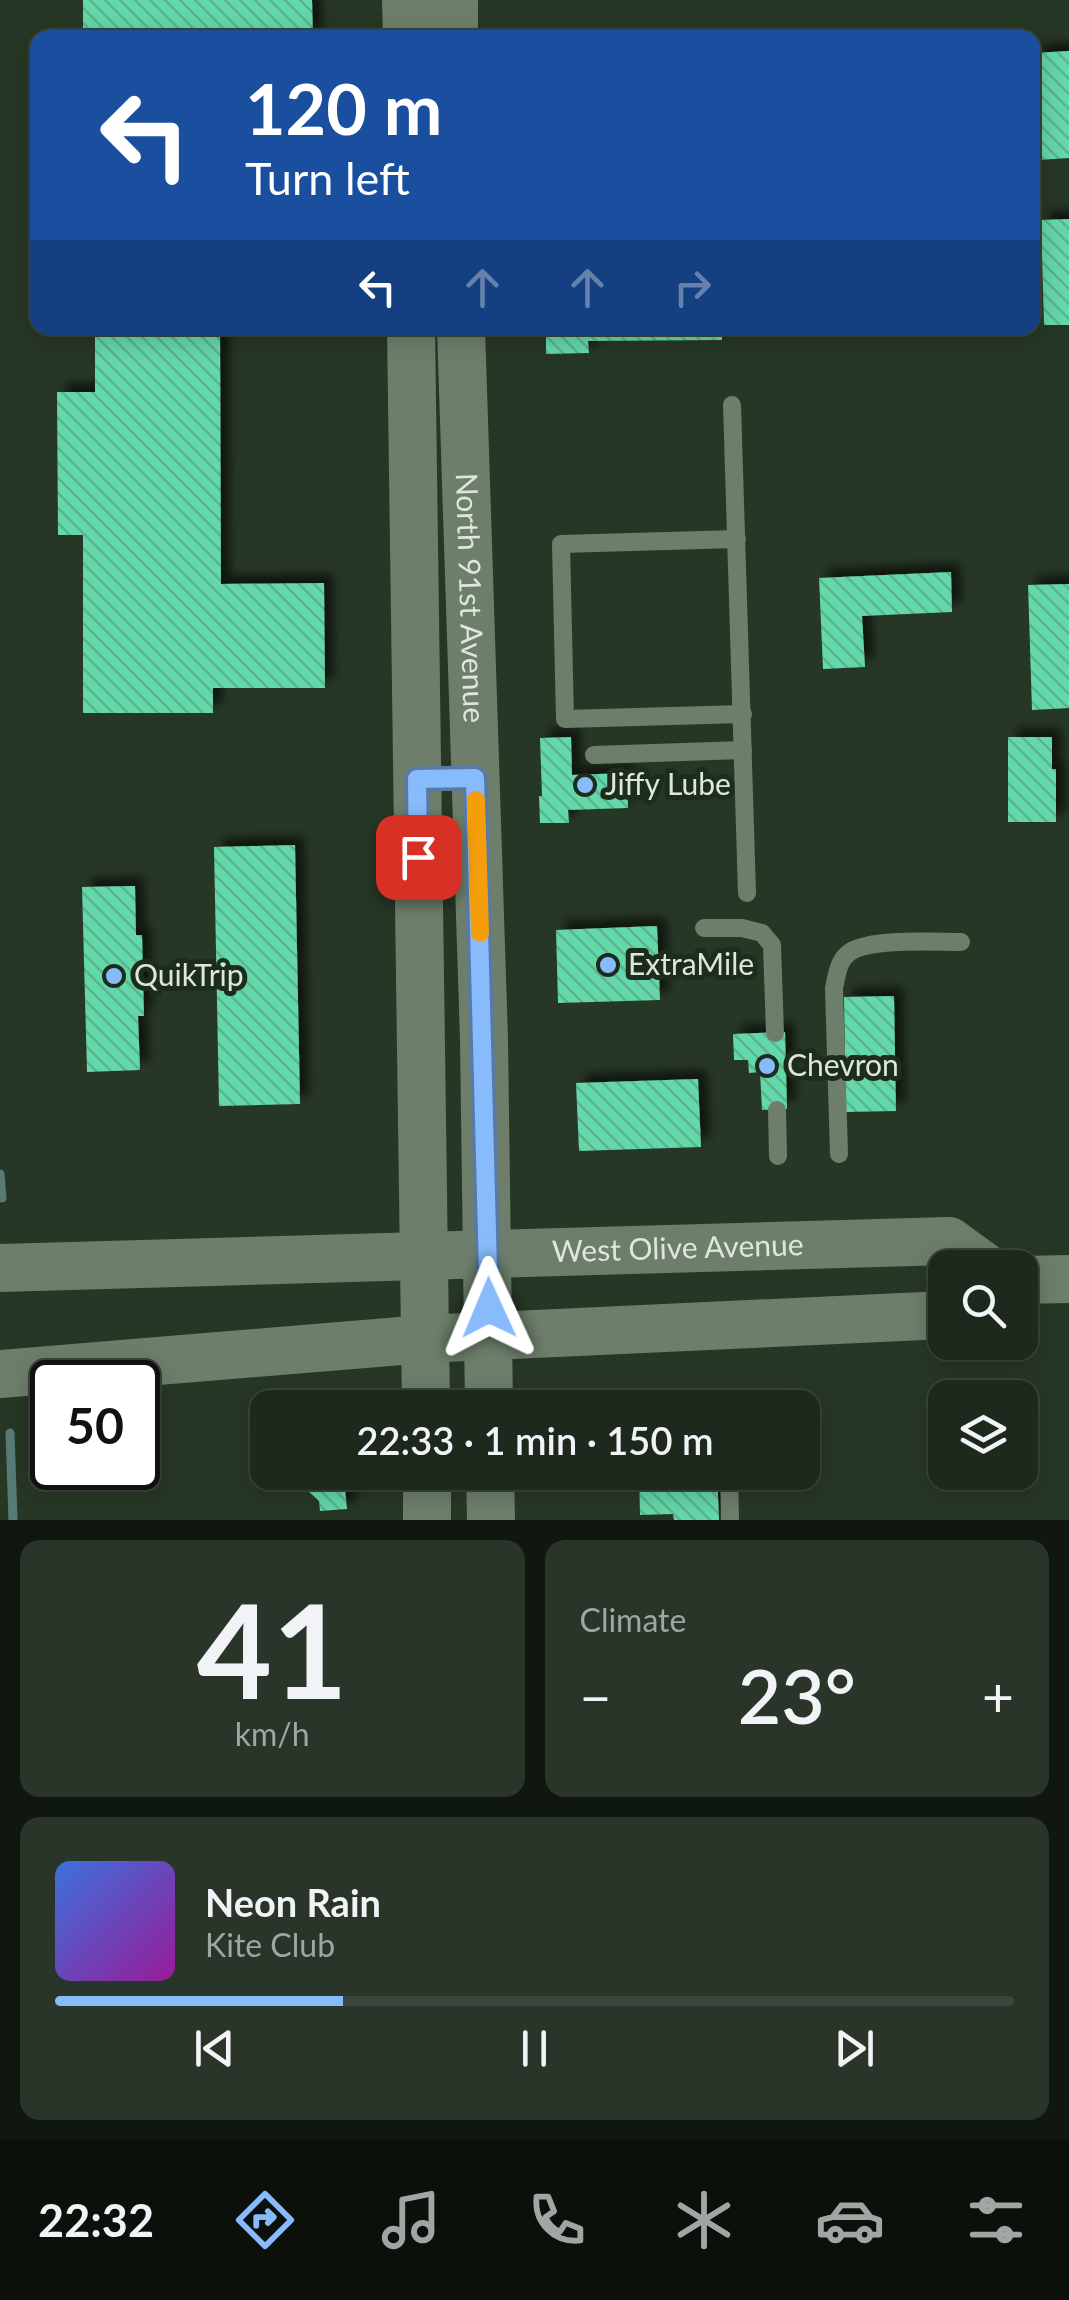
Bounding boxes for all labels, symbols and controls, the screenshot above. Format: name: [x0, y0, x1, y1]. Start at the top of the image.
text: 120 m: [245, 66, 442, 150]
icon: left: [80, 70, 210, 200]
text: Turn left: [245, 151, 410, 205]
icon: left: [350, 260, 405, 315]
icon: ahead: [455, 260, 510, 315]
icon: ahead: [560, 260, 615, 315]
icon: right: [665, 260, 720, 315]
street label: North 91st Avenue: [450, 472, 494, 723]
place label: Jiffy Lube: [605, 765, 731, 801]
marker: Jiffy Lube: [574, 774, 596, 796]
pin: [376, 815, 461, 900]
icon: arrive: [391, 830, 446, 885]
place label: ExtraMile: [628, 945, 754, 981]
marker: ExtraMile: [597, 954, 619, 976]
place label: QuikTrip: [134, 956, 244, 992]
marker: QuikTrip: [103, 965, 125, 987]
place label: Chevron: [787, 1046, 899, 1082]
marker: Chevron: [756, 1055, 778, 1077]
street label: West Olive Avenue: [551, 1225, 804, 1268]
map controls: [928, 1250, 1038, 1490]
button: search: [928, 1250, 1038, 1360]
position arrow: [437, 1256, 541, 1360]
speed limit sign: 50: [30, 1360, 160, 1490]
button: layers: [928, 1380, 1038, 1490]
text: 22:33 · 1 min · 150 m: [357, 1417, 713, 1463]
text: 41: [197, 1571, 348, 1727]
text: Climate: [580, 1600, 686, 1639]
text: 23°: [738, 1650, 856, 1740]
text: −: [580, 1663, 611, 1729]
text: +: [982, 1663, 1014, 1729]
text: km/h: [235, 1714, 310, 1753]
text: Neon Rain: [205, 1879, 381, 1925]
text: Kite Club: [205, 1925, 335, 1964]
icon: previous: [187, 2021, 242, 2076]
icon: pause: [507, 2021, 562, 2076]
icon: next: [827, 2021, 882, 2076]
icon: directions: [230, 2185, 300, 2255]
icon: music: [376, 2185, 446, 2255]
icon: phone: [522, 2185, 592, 2255]
icon: climate: [669, 2185, 739, 2255]
icon: car: [815, 2185, 885, 2255]
icon: filters: [961, 2185, 1031, 2255]
text: 22:32: [38, 2193, 154, 2247]

